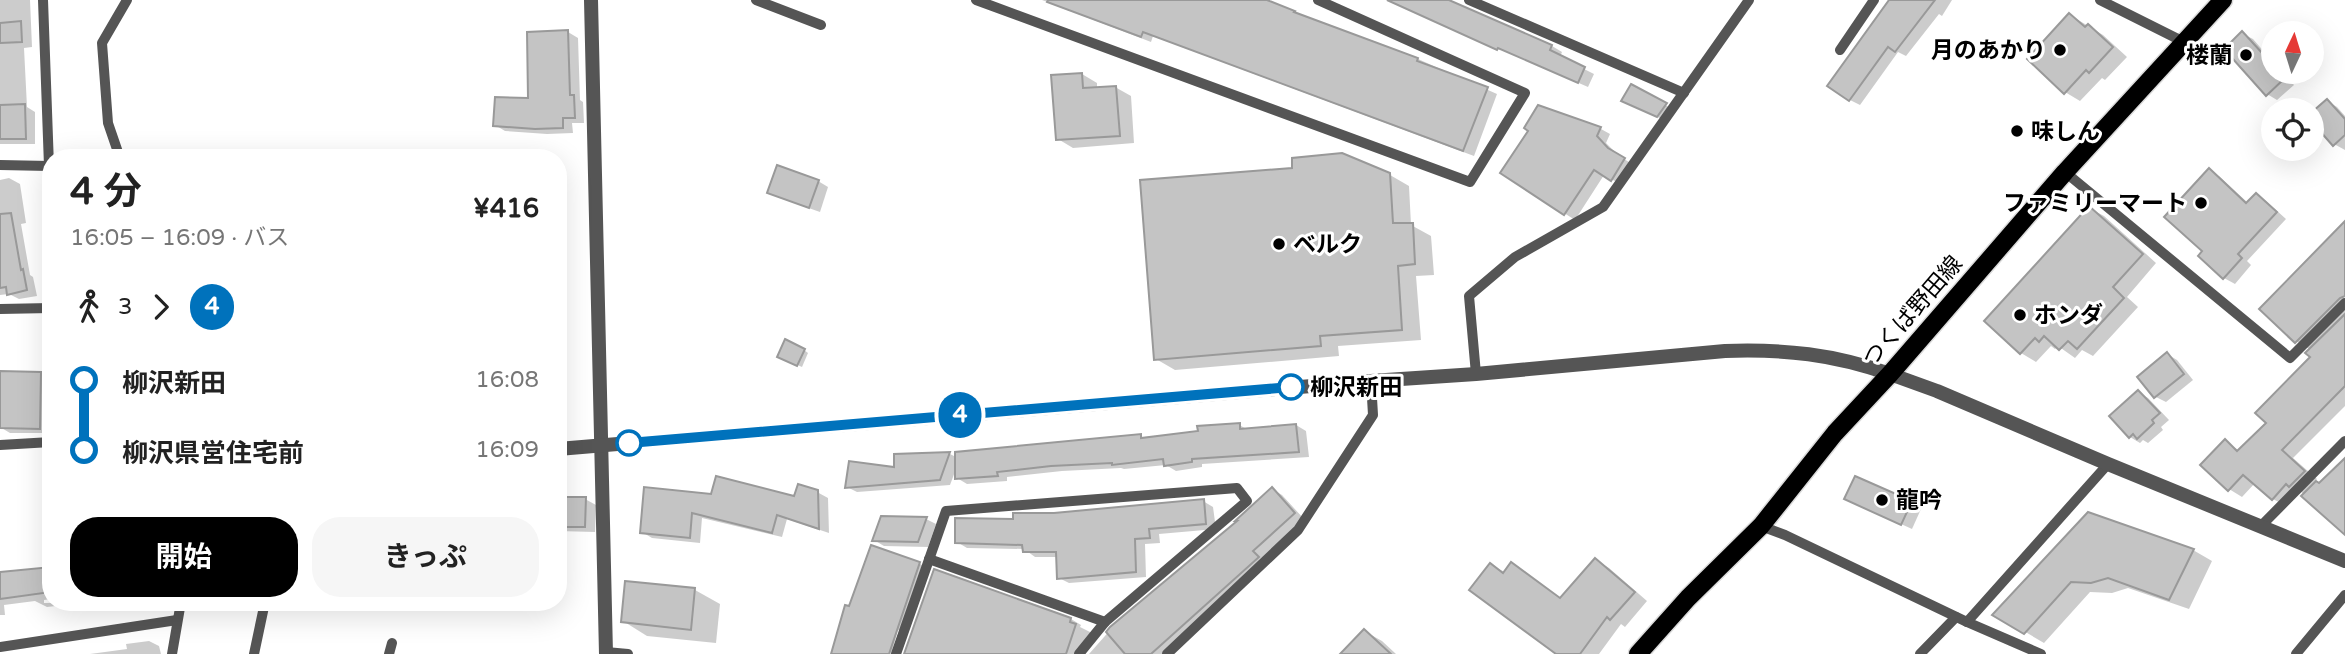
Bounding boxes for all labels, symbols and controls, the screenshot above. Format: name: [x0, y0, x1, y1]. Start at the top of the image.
north arrow: [2261, 21, 2324, 84]
map controls: [2261, 21, 2324, 161]
place label: 月のあかり: [1931, 37, 2046, 65]
marker: 月のあかり: [2052, 42, 2068, 58]
place label: 楼蘭: [2186, 42, 2232, 70]
marker: 楼蘭: [2238, 47, 2254, 63]
button: locate: [2261, 98, 2324, 161]
place label: 味しん: [2031, 118, 2100, 146]
marker: 味しん: [2009, 123, 2025, 139]
text: 4 分: [70, 169, 142, 215]
place label: ファミリーマート: [2003, 190, 2187, 218]
text: ¥416: [473, 193, 539, 224]
marker: ファミリーマート: [2193, 195, 2209, 211]
text: 16:05 – 16:09 · バス: [70, 224, 289, 252]
place label: ベルク: [1293, 231, 1362, 259]
marker: ベルク: [1271, 236, 1287, 252]
street label: つくば野田線: [1857, 250, 1969, 373]
icon: walk: [70, 288, 108, 326]
icon: forward: [142, 288, 180, 326]
text: 4: [204, 292, 220, 321]
text: 3: [118, 293, 132, 321]
place label: ホンダ: [2034, 302, 2103, 330]
marker: ホンダ: [2012, 307, 2028, 323]
text: 16:08: [475, 366, 539, 394]
text: 柳沢新田: [122, 368, 226, 399]
marker: 柳沢新田: [1278, 374, 1304, 400]
place label: 柳沢新田: [1310, 374, 1402, 402]
line badge: 4: [937, 392, 983, 438]
text: 4: [952, 400, 968, 429]
unlabelled marker: [616, 430, 642, 456]
text: 16:09: [475, 436, 539, 464]
text: 柳沢県営住宅前: [122, 438, 304, 469]
place label: 龍吟: [1896, 487, 1942, 515]
marker: 龍吟: [1874, 492, 1890, 508]
button: 開始: [70, 517, 298, 597]
button: きっぷ: [312, 517, 539, 597]

